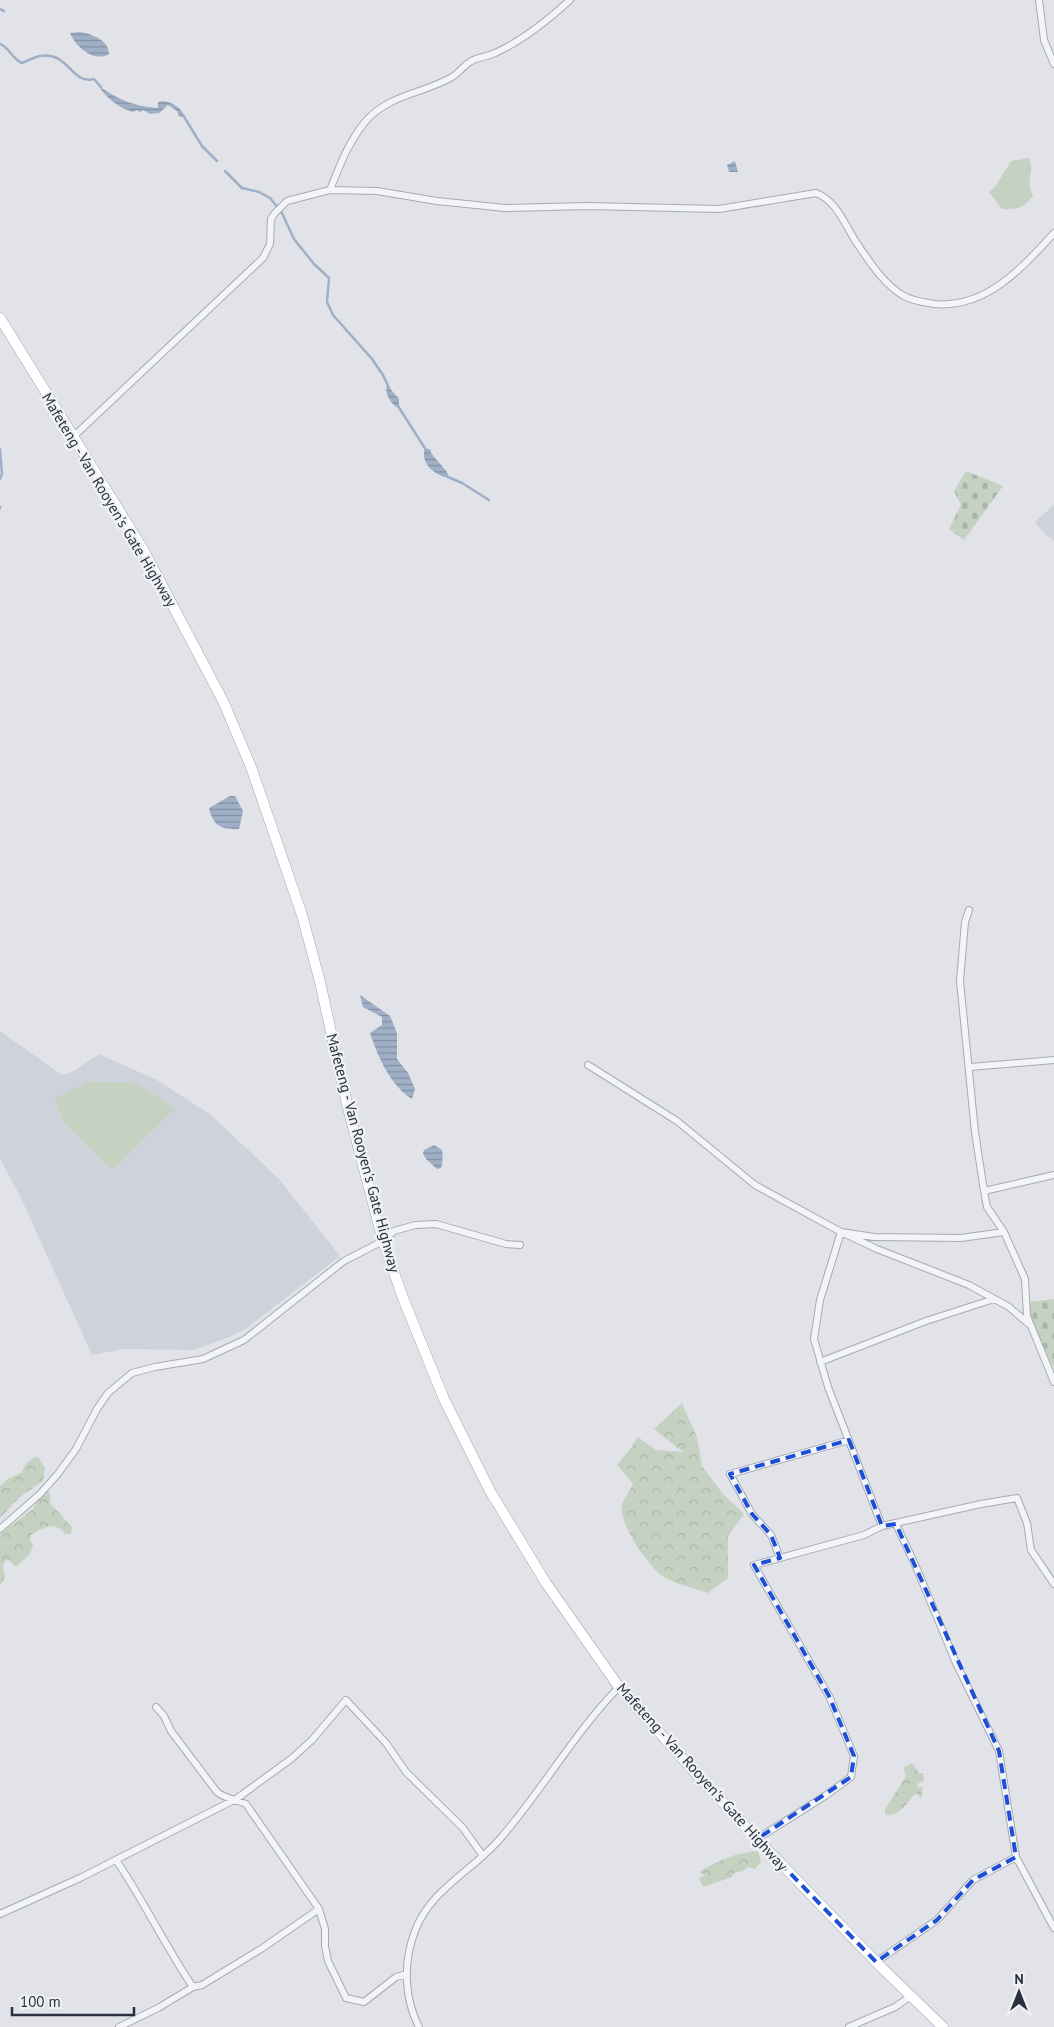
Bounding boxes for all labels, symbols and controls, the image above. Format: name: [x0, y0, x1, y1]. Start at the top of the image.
street label: Mafeteng - Van Rooyen's Gate Highway: [38, 389, 181, 610]
street label: Mafeteng - Van Rooyen's Gate Highway: [322, 1031, 405, 1274]
street label: Mafeteng - Van Rooyen's Gate Highway: [613, 1679, 792, 1875]
north arrow: [994, 1967, 1044, 2017]
text: N: [1014, 1970, 1024, 1988]
scale bar: [12, 1984, 135, 2016]
text: 100 m: [20, 1992, 61, 2011]

